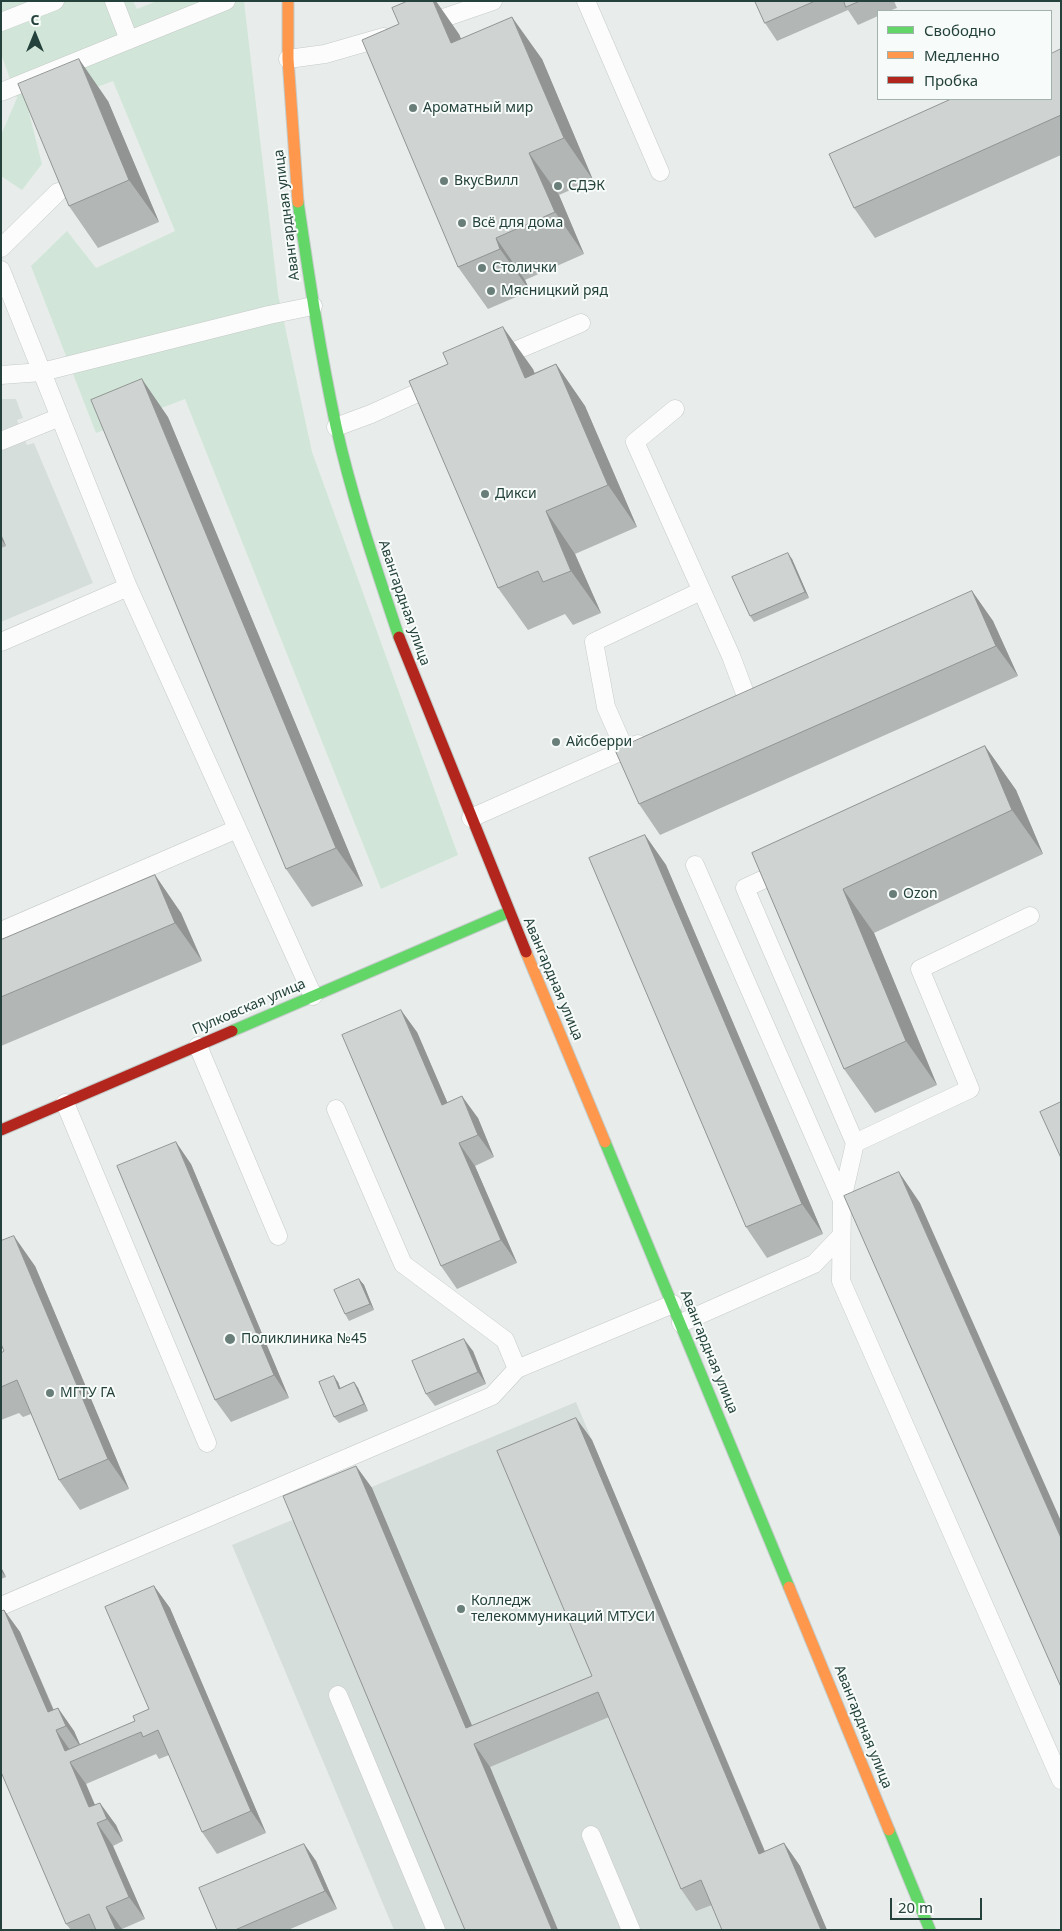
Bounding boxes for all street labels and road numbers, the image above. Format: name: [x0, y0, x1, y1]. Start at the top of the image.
street label: Авангардная улица: [271, 149, 303, 281]
street label: Авангардная улица: [375, 538, 433, 668]
street label: Авангардная улица: [520, 915, 586, 1043]
street label: Пулковская улица: [190, 976, 308, 1038]
street label: Авангардная улица: [677, 1288, 741, 1416]
street label: Авангардная улица: [831, 1663, 895, 1791]

